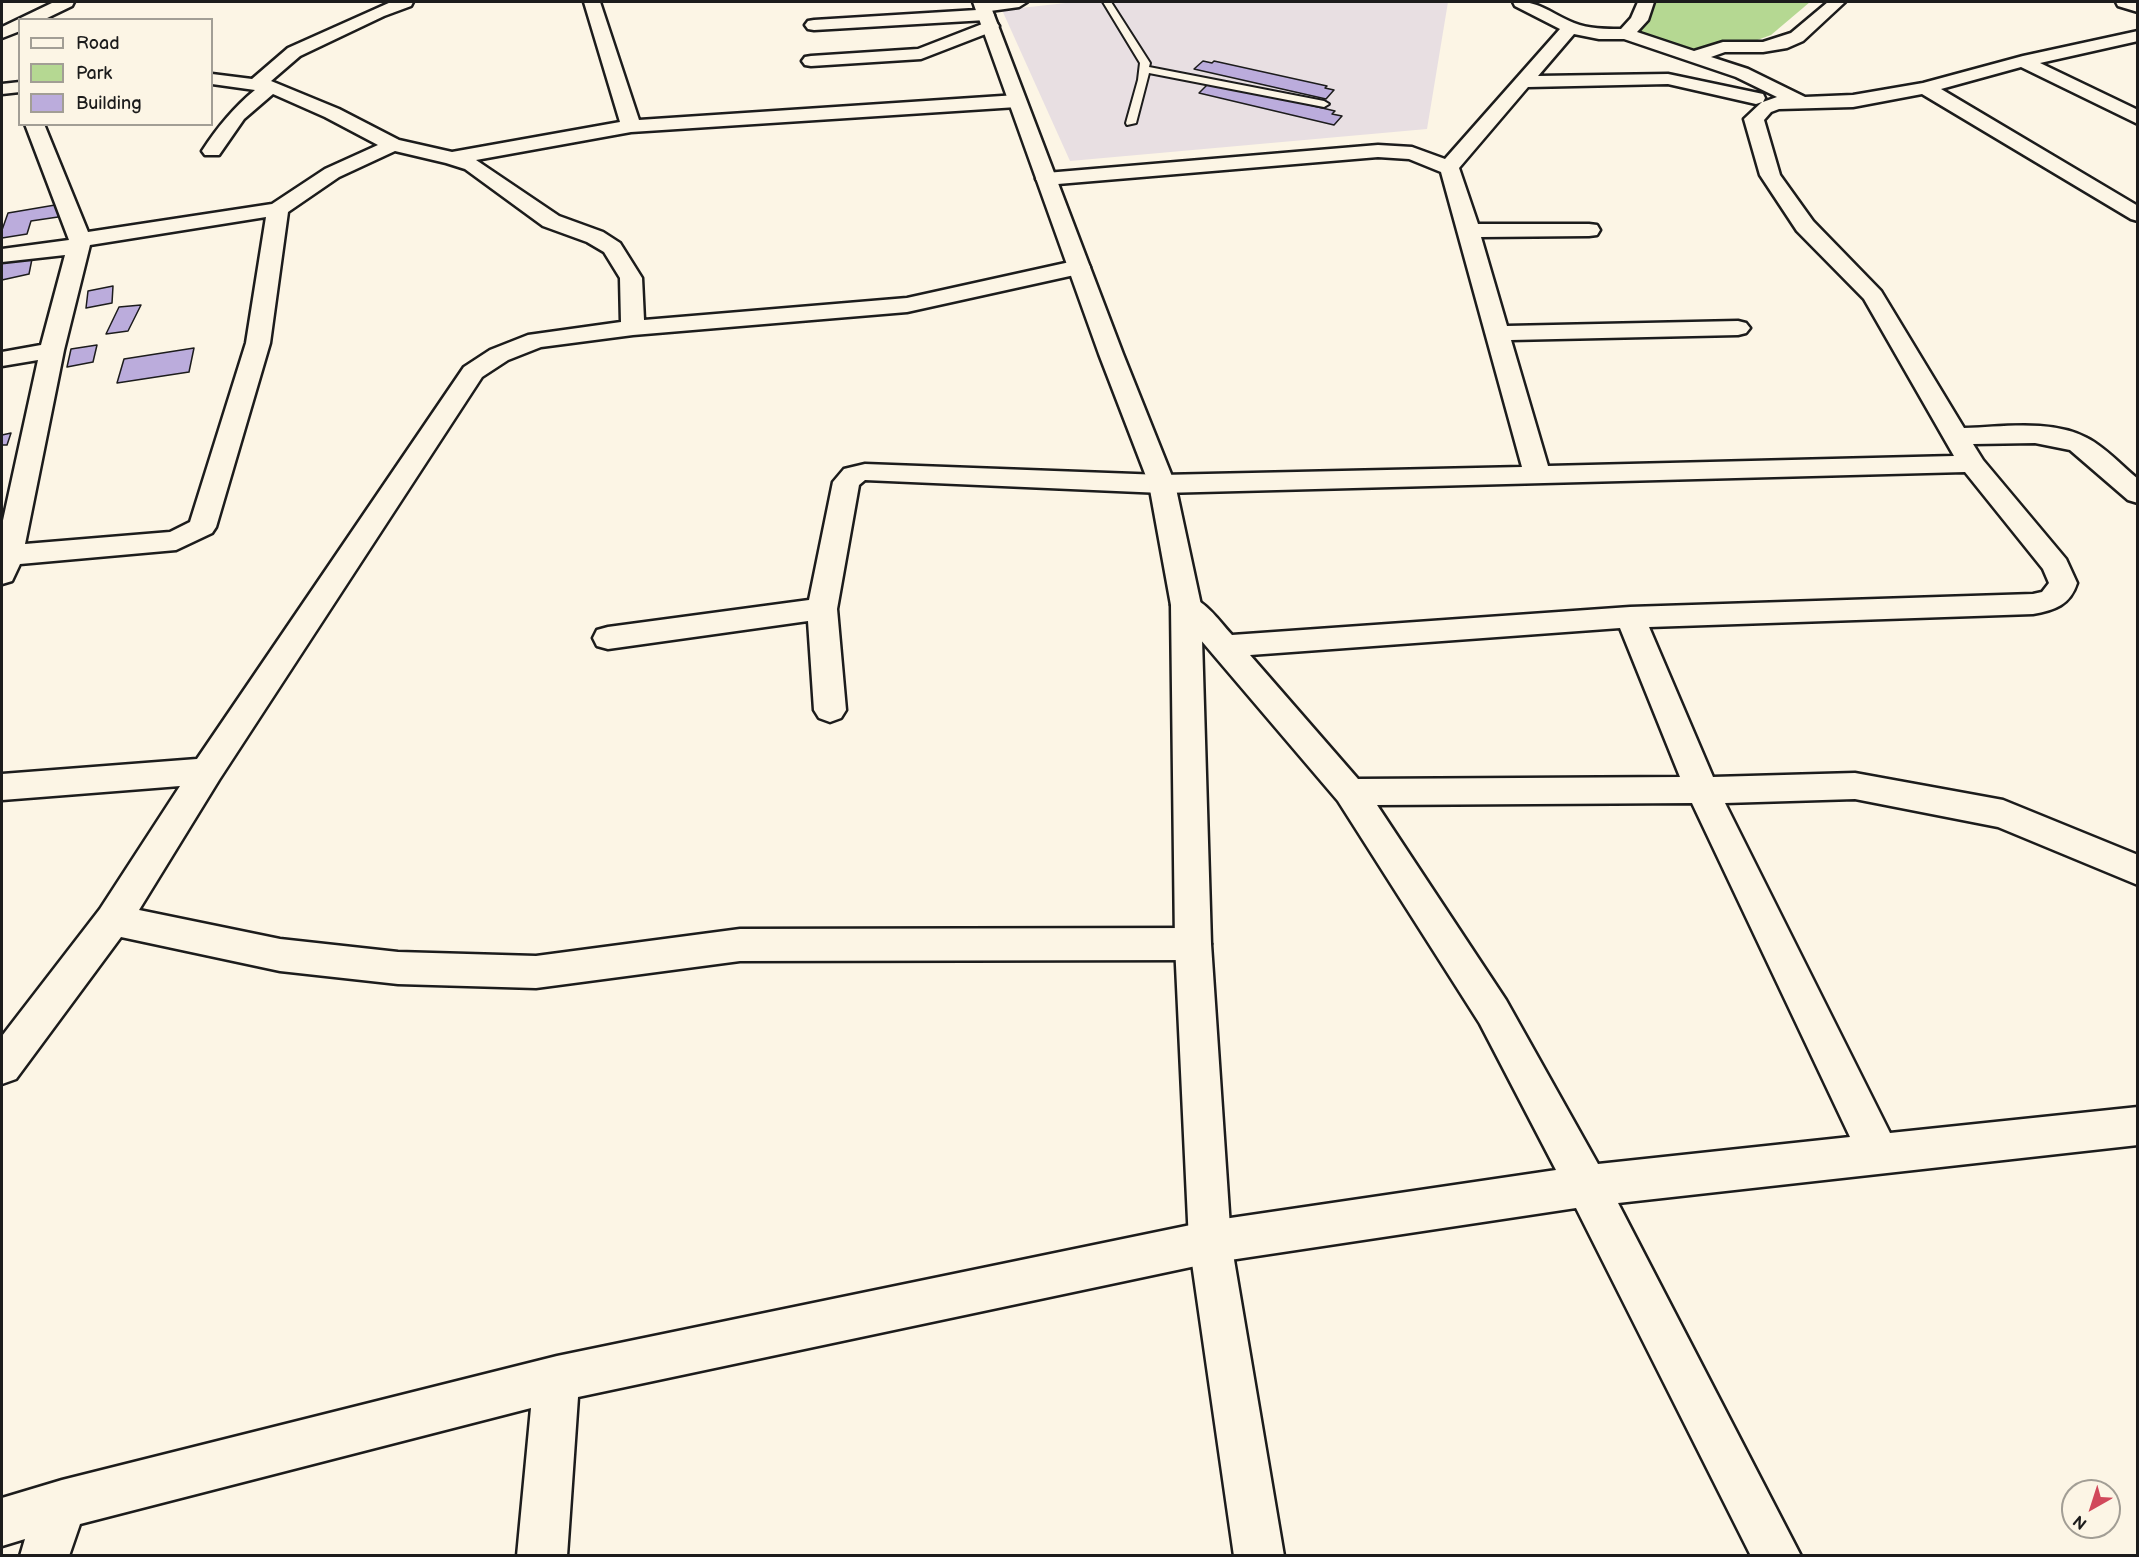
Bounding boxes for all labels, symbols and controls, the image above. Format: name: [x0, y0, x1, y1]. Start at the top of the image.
legend: [18, 18, 213, 126]
text: Road: [76, 33, 120, 54]
text: Park: [76, 63, 112, 84]
text: Building: [76, 93, 142, 114]
north arrow: [2061, 1479, 2121, 1539]
text: N: [2070, 1511, 2091, 1533]

